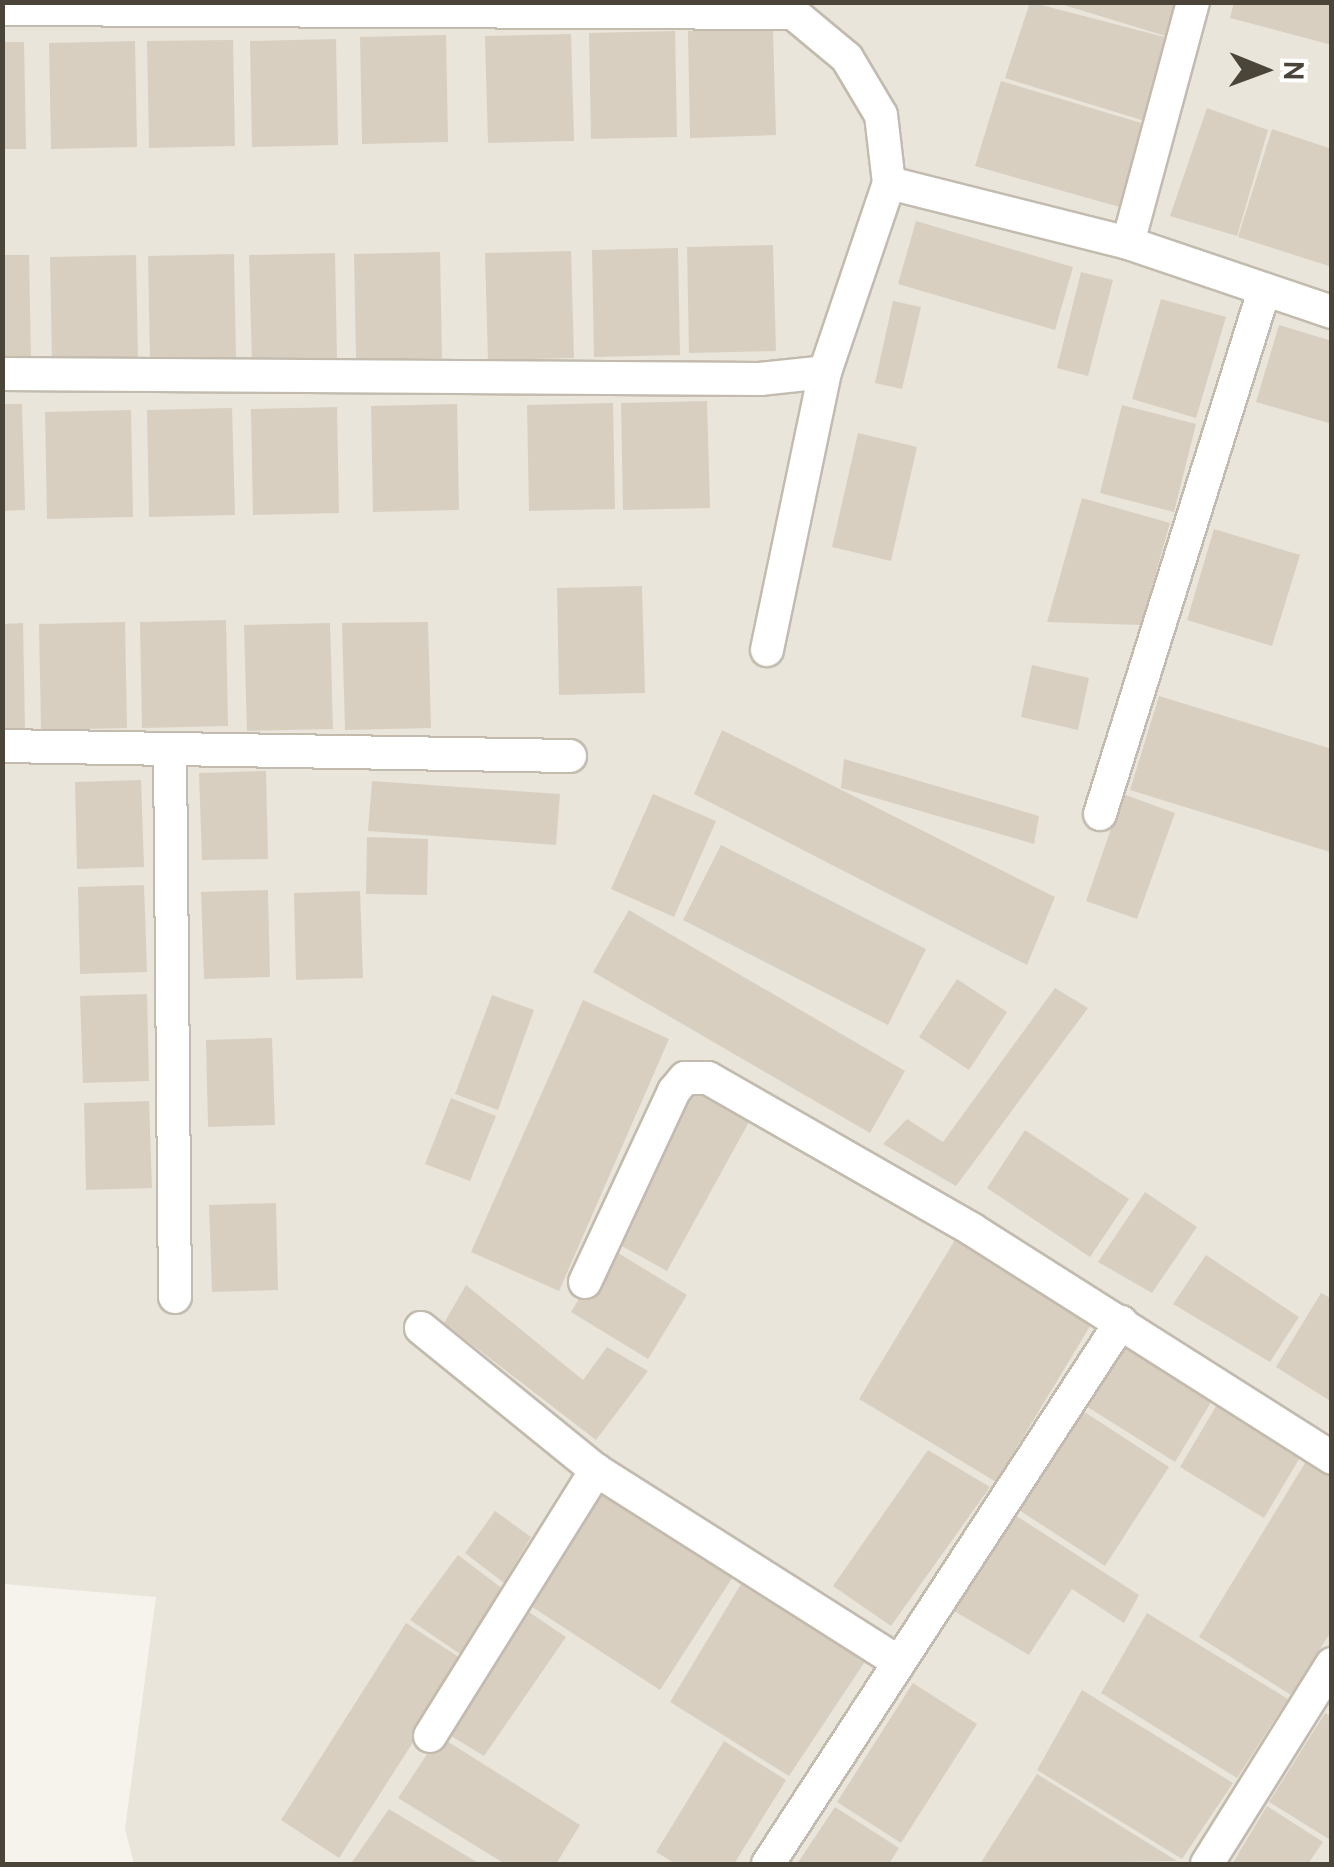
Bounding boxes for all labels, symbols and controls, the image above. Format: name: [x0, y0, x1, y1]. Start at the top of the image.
north arrow: [1214, 20, 1314, 120]
text: N: [1277, 60, 1311, 81]

